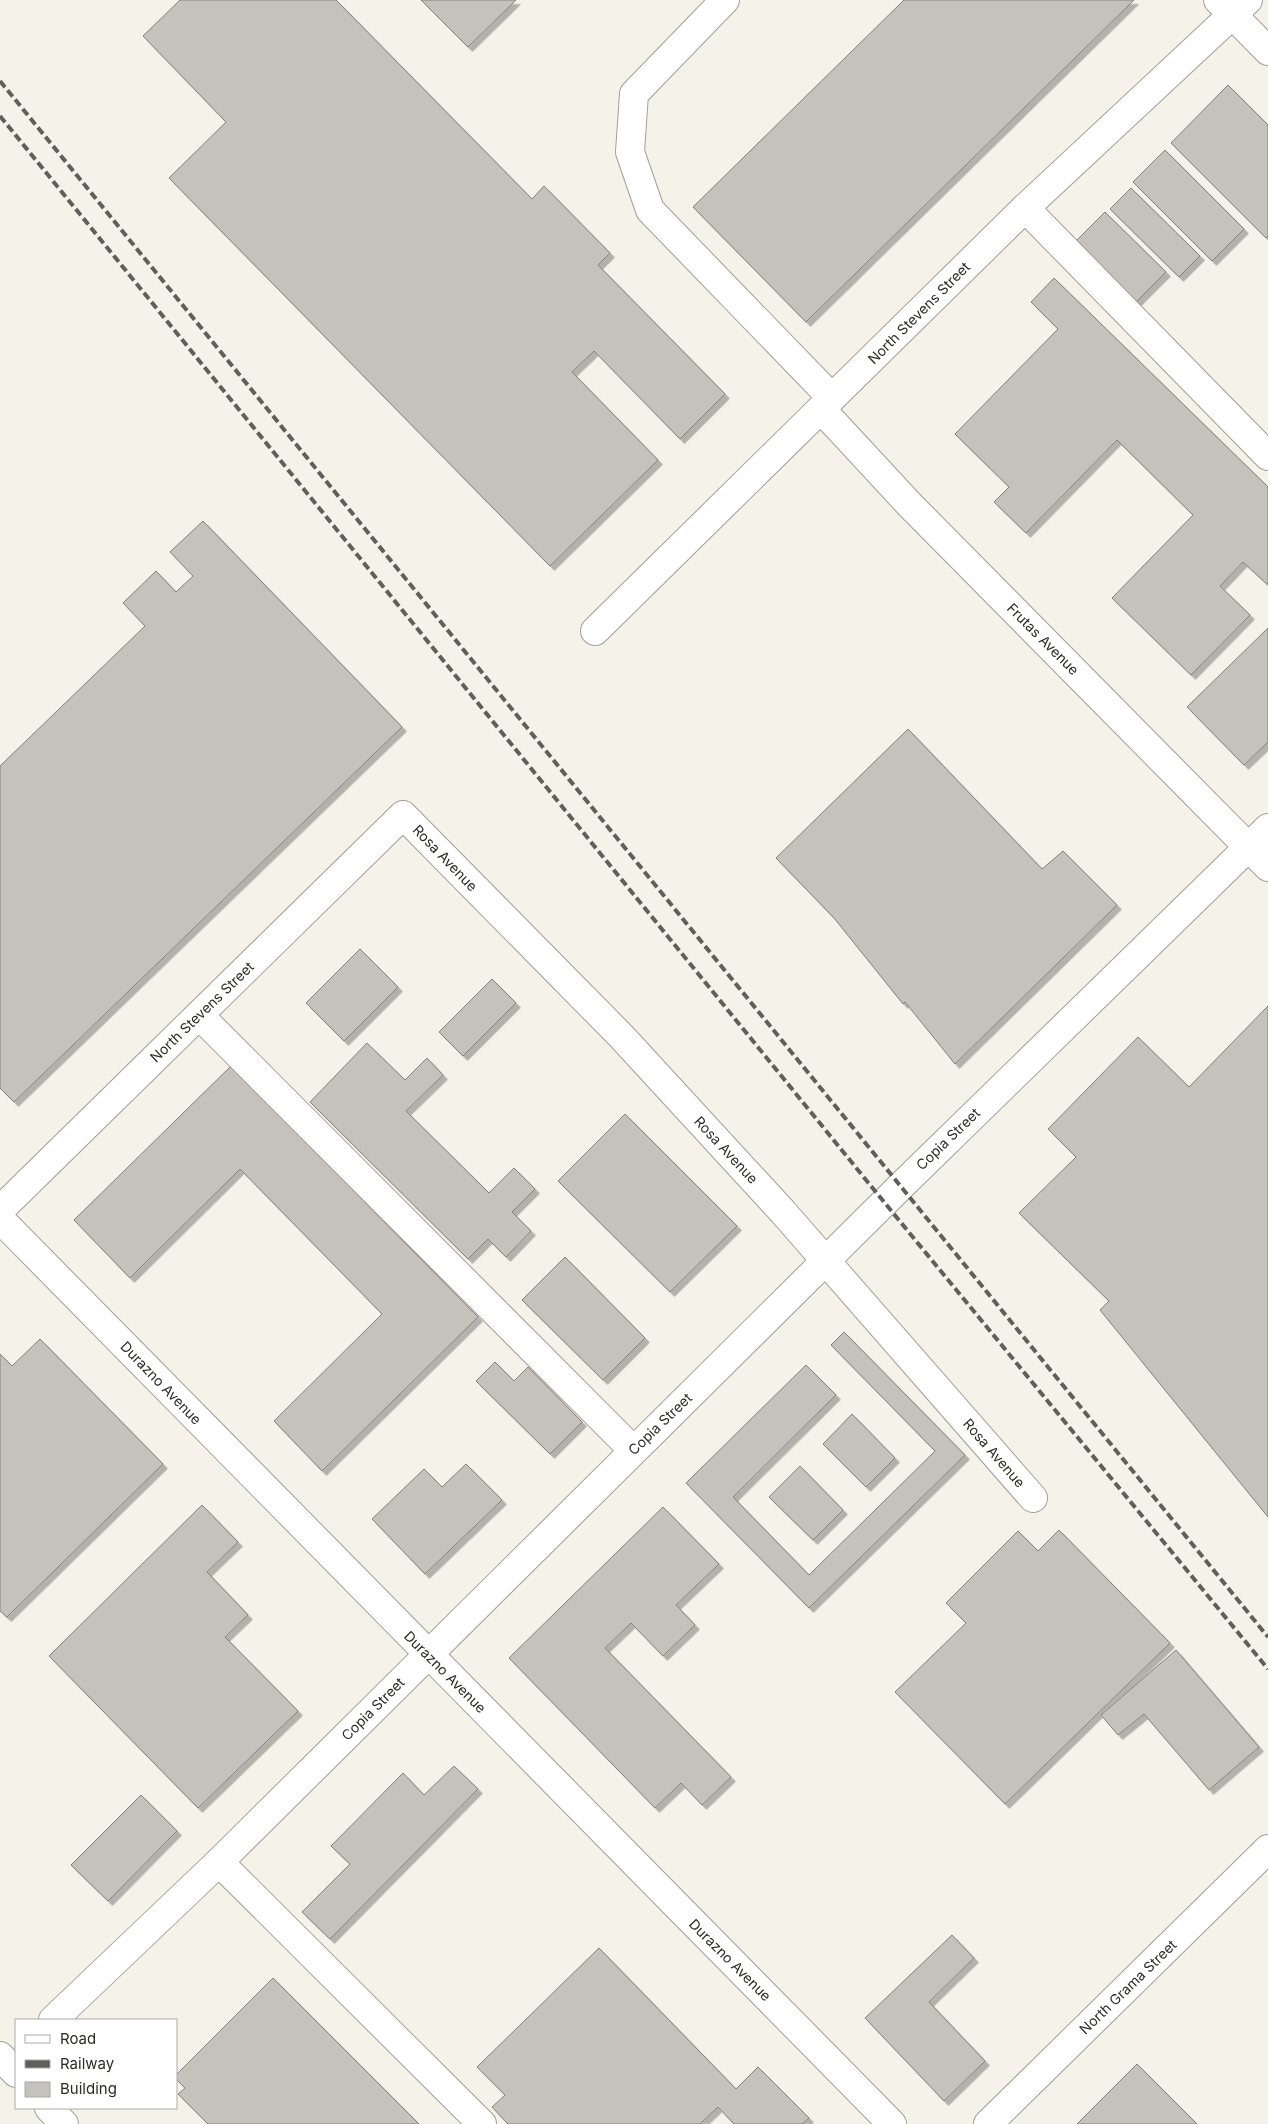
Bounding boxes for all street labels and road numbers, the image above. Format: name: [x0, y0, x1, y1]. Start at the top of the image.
street label: North Stevens Street: [864, 258, 974, 367]
street label: Frutas Avenue: [1004, 599, 1083, 678]
street label: Rosa Avenue: [410, 821, 481, 894]
street label: North Stevens Street: [146, 958, 257, 1065]
street label: Copia Street: [912, 1104, 983, 1173]
street label: Rosa Avenue: [691, 1113, 762, 1187]
street label: Durazno Avenue: [117, 1338, 205, 1428]
street label: Copia Street: [624, 1389, 695, 1458]
street label: Rosa Avenue: [960, 1415, 1029, 1491]
street label: Durazno Avenue: [401, 1627, 490, 1716]
street label: Copia Street: [338, 1673, 408, 1744]
street label: Durazno Avenue: [686, 1915, 775, 2004]
street label: North Grama Street: [1076, 1936, 1180, 2037]

